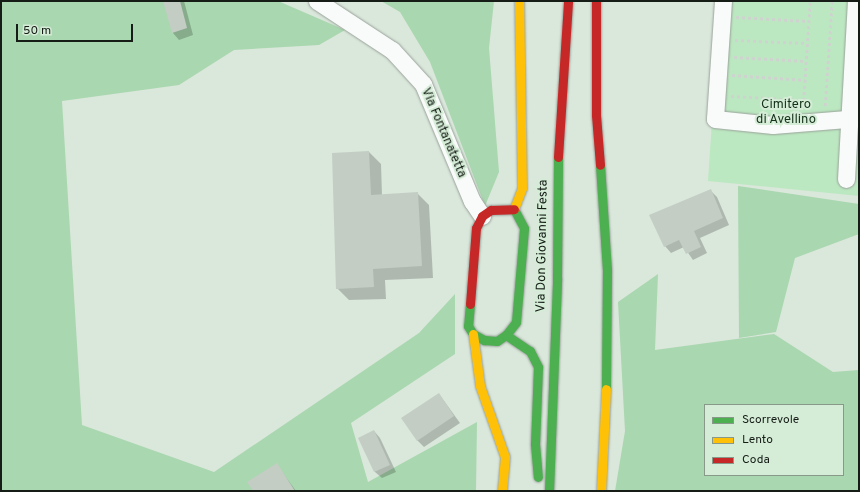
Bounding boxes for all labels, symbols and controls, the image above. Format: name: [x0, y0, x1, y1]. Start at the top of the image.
scale bar: [18, 16, 135, 42]
text: 50 m: [23, 23, 51, 39]
street label: Via Fontanatetta: [417, 86, 469, 180]
park label: Cimitero di Avellino: [756, 98, 816, 129]
street label: Via Don Giovanni Festa: [534, 180, 552, 312]
legend: [704, 404, 844, 476]
text: Scorrevole: [742, 412, 799, 428]
text: Lento: [742, 432, 773, 448]
text: Coda: [742, 452, 770, 468]

